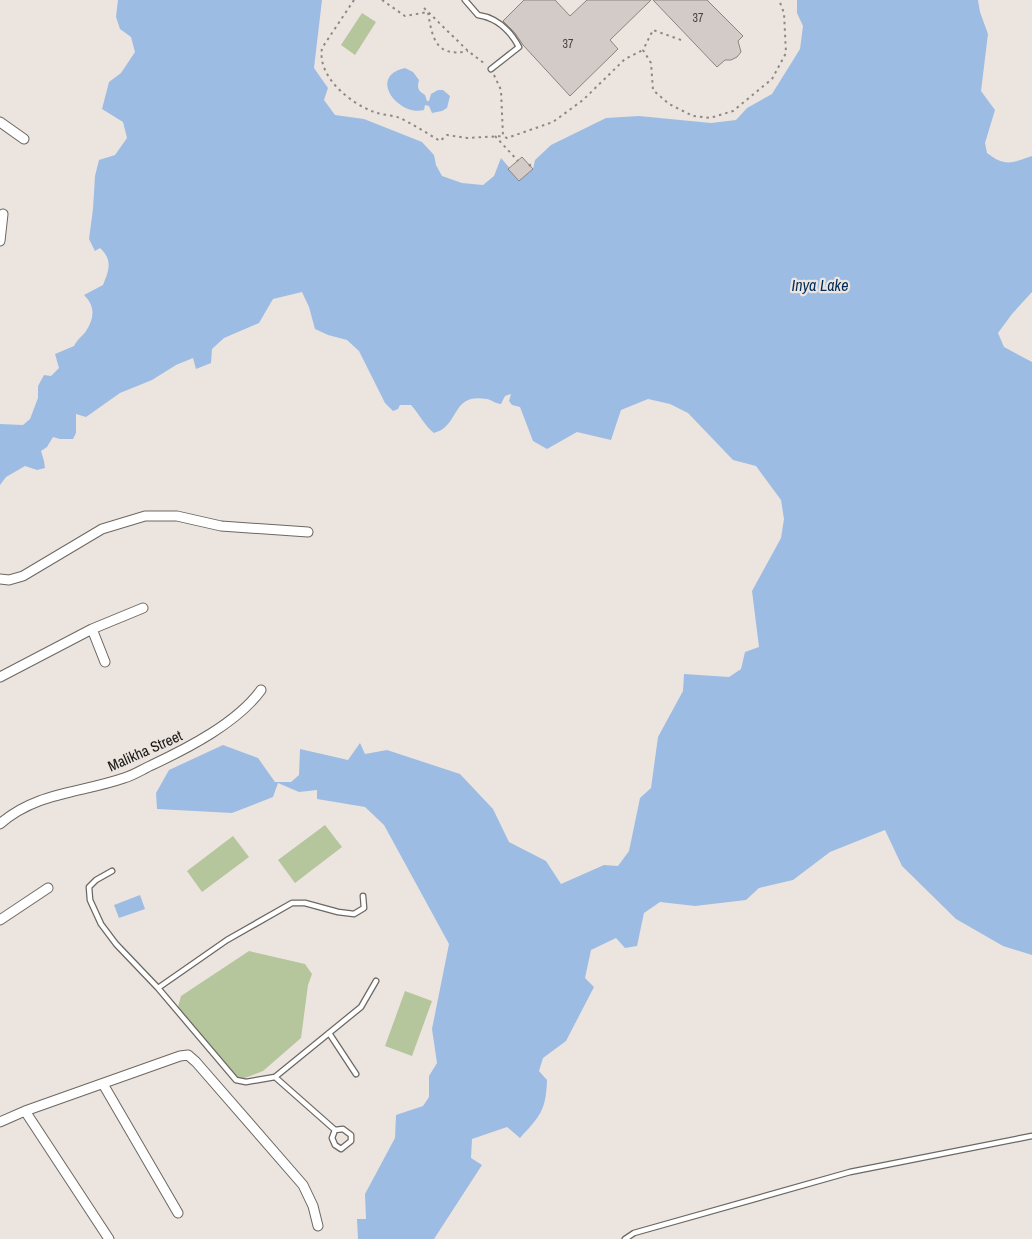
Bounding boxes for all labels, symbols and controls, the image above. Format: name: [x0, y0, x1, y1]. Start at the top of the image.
house number: 37: [693, 10, 704, 26]
house number: 37: [563, 36, 574, 52]
water label: Inya Lake: [792, 274, 848, 296]
street label: Malikha Street: [104, 725, 186, 776]

